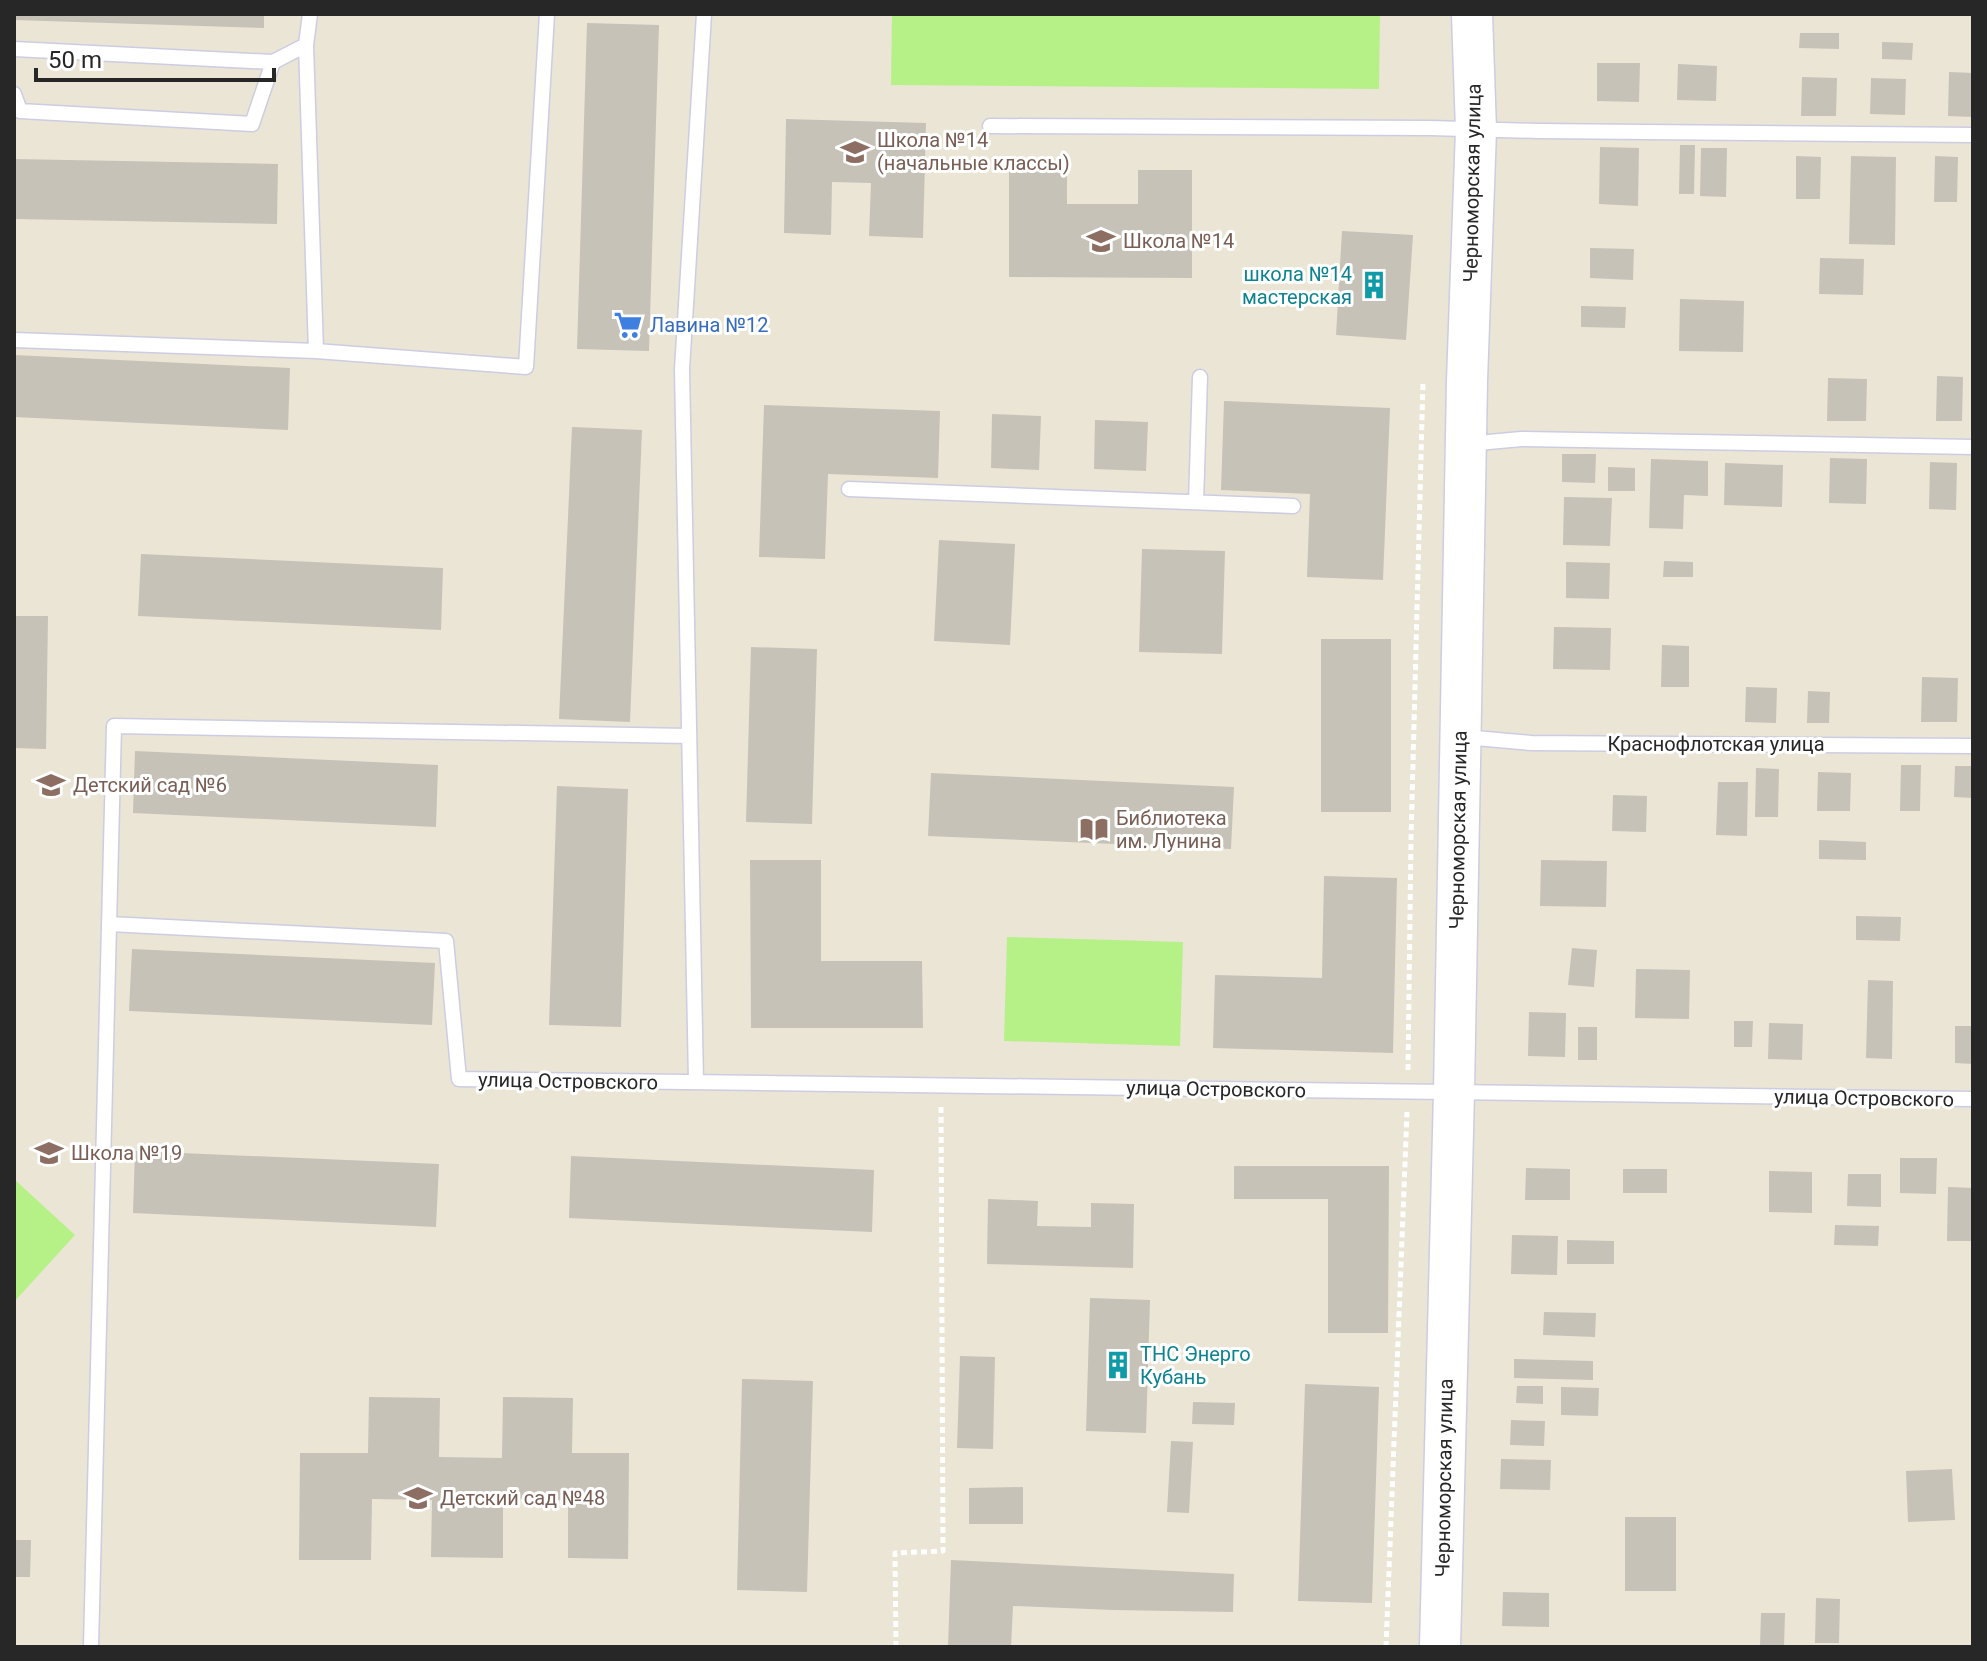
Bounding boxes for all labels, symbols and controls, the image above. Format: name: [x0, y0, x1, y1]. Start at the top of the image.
scale bar: [36, 32, 274, 82]
text: 50 m: [48, 46, 102, 74]
street label: Черноморская улица: [1458, 83, 1486, 283]
place label: Школа №14 (начальные классы): [877, 128, 1070, 175]
school or university icon: Школа №14 (начальные классы): [840, 137, 870, 167]
school or university icon: Школа №14: [1086, 226, 1116, 256]
place label: Школа №14: [1123, 229, 1234, 253]
place label: школа №14 мастерская: [1242, 262, 1352, 309]
building icon: школа №14 мастерская: [1359, 270, 1389, 300]
supermarket icon: Лавина №12: [613, 310, 643, 340]
place label: Лавина №12: [650, 313, 768, 337]
street label: Черноморская улица: [1444, 730, 1472, 930]
street label: Краснофлотская улица: [1607, 732, 1825, 756]
school or university icon: Детский сад №6: [36, 770, 66, 800]
place label: Детский сад №6: [73, 773, 227, 797]
place label: Библиотека им. Лунина: [1116, 806, 1227, 853]
library icon: Библиотека им. Лунина: [1079, 814, 1109, 844]
street label: улица Островского: [478, 1067, 658, 1095]
street label: улица Островского: [1126, 1075, 1306, 1103]
street label: улица Островского: [1774, 1084, 1954, 1112]
school or university icon: Школа №19: [34, 1138, 64, 1168]
place label: Школа №19: [71, 1141, 182, 1165]
place label: ТНС Энерго Кубань: [1140, 1342, 1251, 1389]
building icon: ТНС Энерго Кубань: [1103, 1350, 1133, 1380]
street label: Черноморская улица: [1430, 1378, 1458, 1578]
school or university icon: Детский сад №48: [403, 1483, 433, 1513]
place label: Детский сад №48: [440, 1486, 605, 1510]

